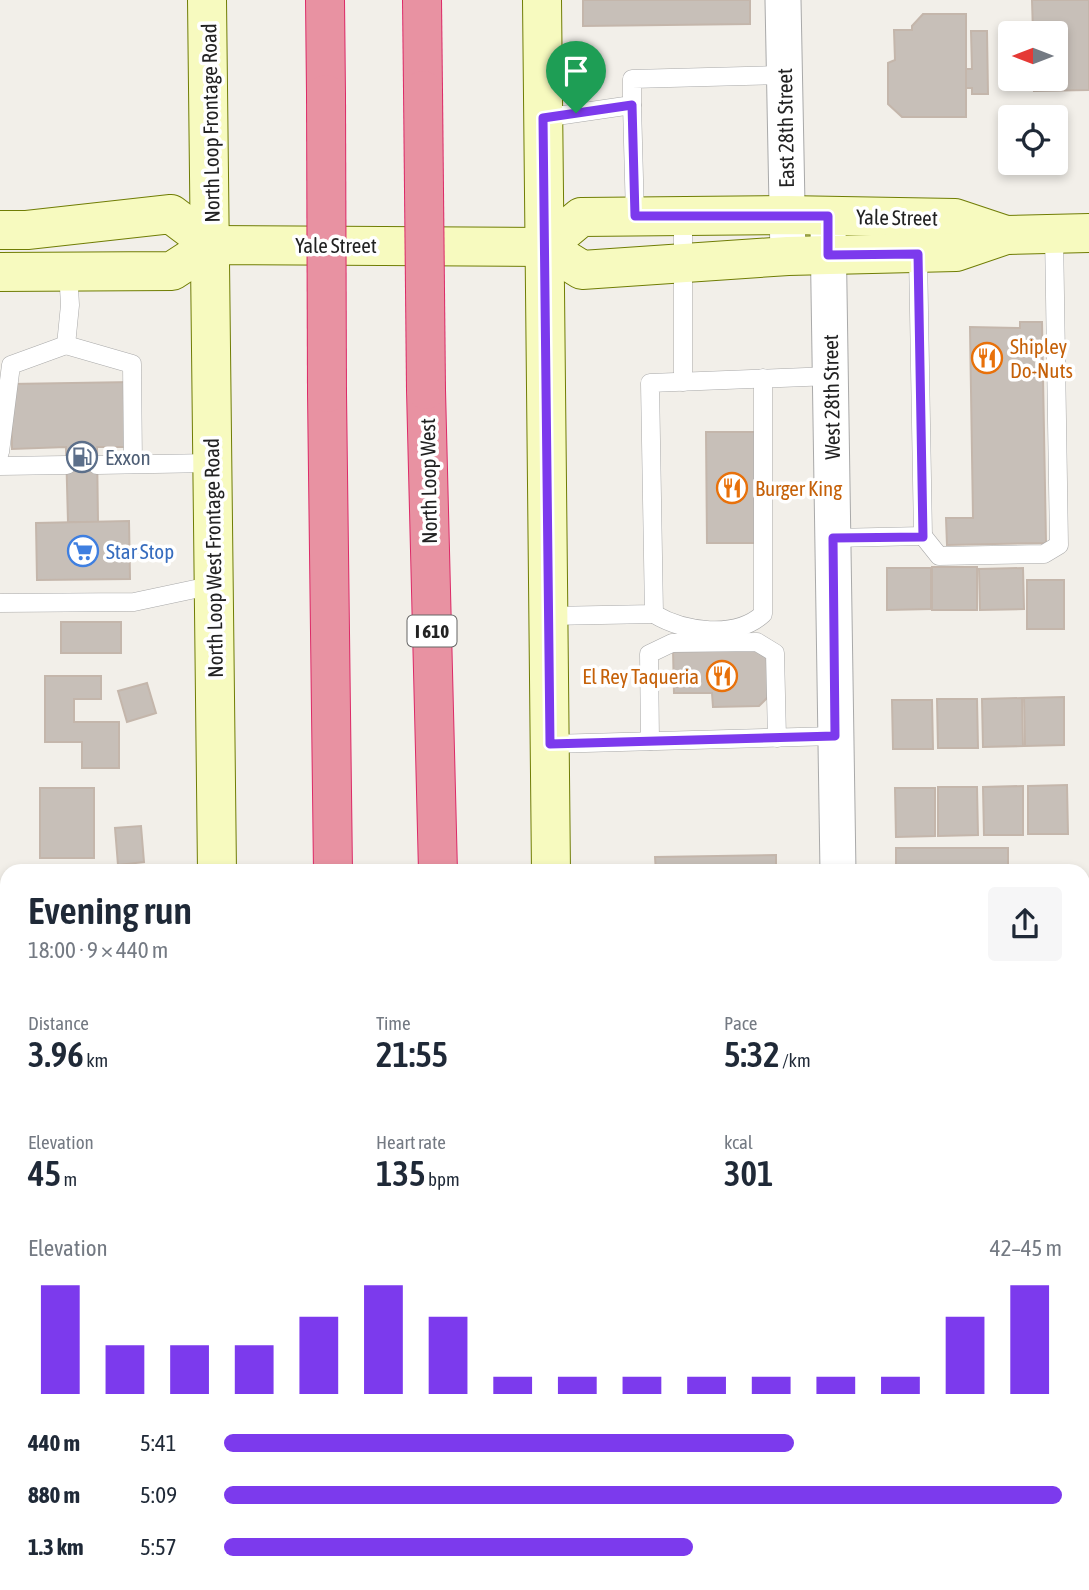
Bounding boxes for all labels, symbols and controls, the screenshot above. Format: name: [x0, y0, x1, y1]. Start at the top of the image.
north arrow: [998, 21, 1068, 91]
map controls: [998, 21, 1068, 175]
street label: North Loop Frontage Road: [196, 23, 224, 223]
pin: [546, 41, 606, 113]
icon: arrive: [557, 52, 595, 90]
street label: East 28th Street: [772, 68, 798, 188]
button: locate: [998, 105, 1068, 175]
street label: Yale Street: [856, 204, 938, 230]
street label: Yale Street: [295, 233, 377, 257]
street label: West 28th Street: [818, 334, 844, 460]
place label: Shipley Do-Nuts: [1010, 334, 1073, 382]
restaurant icon: Shipley Do-Nuts: [970, 341, 1004, 375]
street label: North Loop West: [415, 418, 441, 544]
street label: North Loop West Frontage Road: [199, 438, 227, 678]
fuel station icon: Exxon: [65, 440, 99, 474]
place label: Exxon: [105, 445, 151, 469]
restaurant icon: Burger King: [715, 471, 749, 505]
place label: Burger King: [755, 476, 842, 500]
supermarket icon: Star Stop: [66, 534, 100, 568]
place label: Star Stop: [106, 539, 174, 563]
road number: I 610: [408, 616, 457, 646]
restaurant icon: El Rey Taqueria: [705, 659, 739, 693]
place label: El Rey Taqueria: [582, 664, 699, 688]
button: share: [988, 887, 1062, 961]
text: Evening run: [28, 889, 192, 932]
text: 18:00 · 9 × 440 m: [28, 937, 168, 963]
text: Distance: [28, 1012, 89, 1034]
text: Time: [376, 1012, 411, 1034]
text: Pace: [724, 1012, 757, 1034]
text: 3.96: [28, 1034, 84, 1074]
text: 21:55: [376, 1034, 448, 1074]
text: 5:32: [724, 1034, 780, 1074]
text: km: [84, 1049, 108, 1071]
text: /km: [780, 1049, 811, 1071]
text: Elevation: [28, 1131, 94, 1153]
text: Heart rate: [376, 1131, 446, 1153]
text: kcal: [724, 1131, 753, 1153]
text: 45: [28, 1153, 61, 1193]
text: 135: [376, 1153, 425, 1193]
text: 301: [724, 1153, 773, 1193]
text: m: [61, 1168, 77, 1190]
text: bpm: [425, 1168, 460, 1190]
text: Elevation: [28, 1235, 108, 1261]
text: 42–45 m: [990, 1235, 1062, 1261]
text: 440 m: [28, 1430, 80, 1456]
text: 5:41: [140, 1430, 177, 1456]
text: 880 m: [28, 1482, 80, 1508]
text: 5:09: [140, 1482, 177, 1508]
text: 1.3 km: [28, 1534, 84, 1560]
text: 5:57: [140, 1534, 177, 1560]

